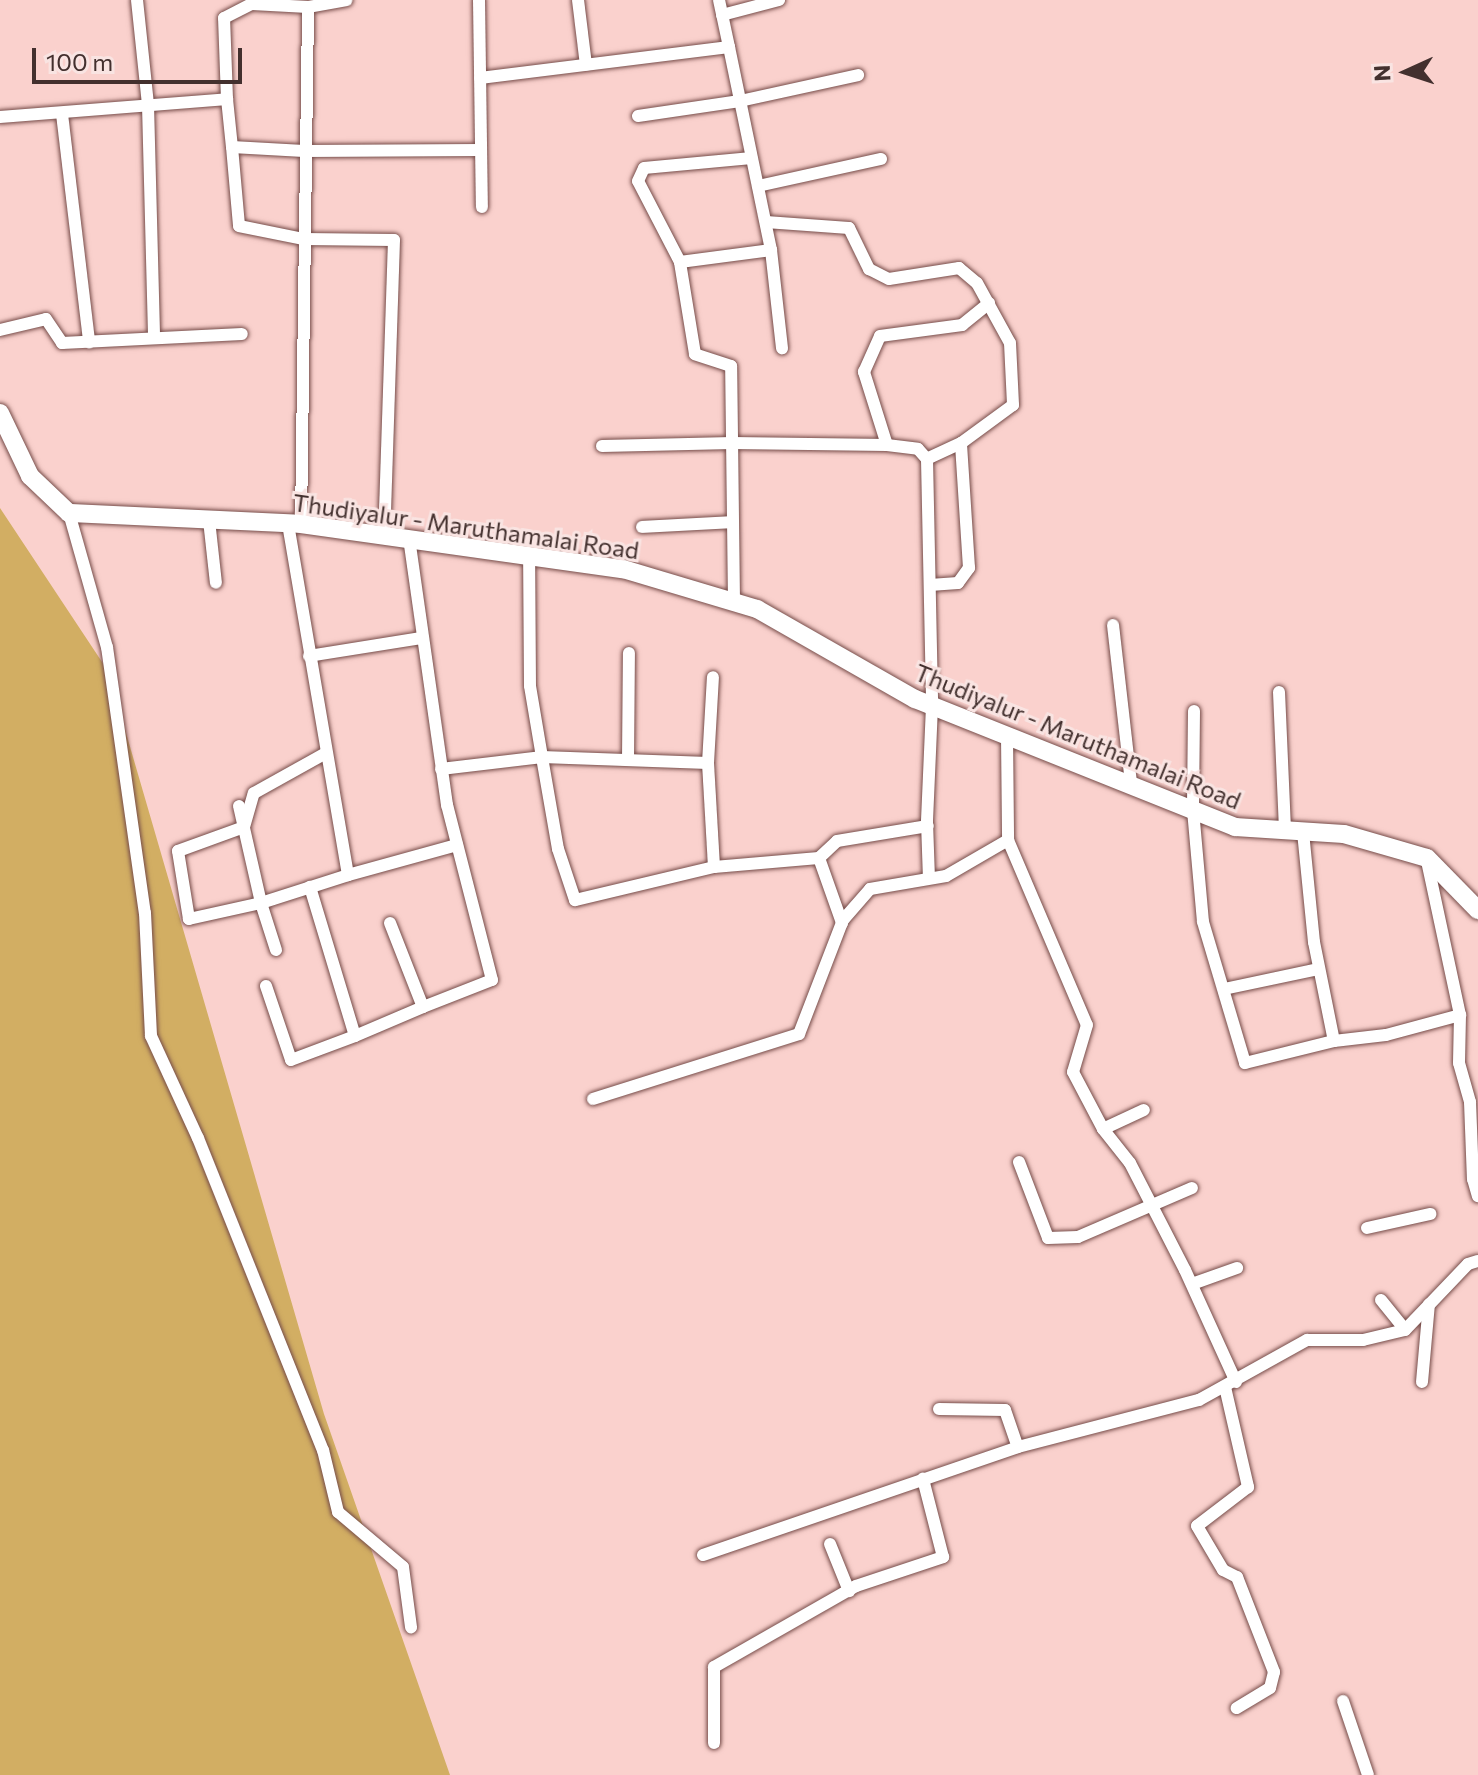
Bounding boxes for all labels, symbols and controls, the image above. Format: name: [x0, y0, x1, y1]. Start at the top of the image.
scale bar: [36, 32, 246, 82]
north arrow: [1366, 32, 1446, 112]
text: 100 m: [46, 47, 113, 76]
text: N: [1368, 64, 1395, 82]
street label: Thudiyalur - Maruthamalai Road: [291, 487, 641, 565]
street label: Thudiyalur - Maruthamalai Road: [911, 657, 1245, 815]

